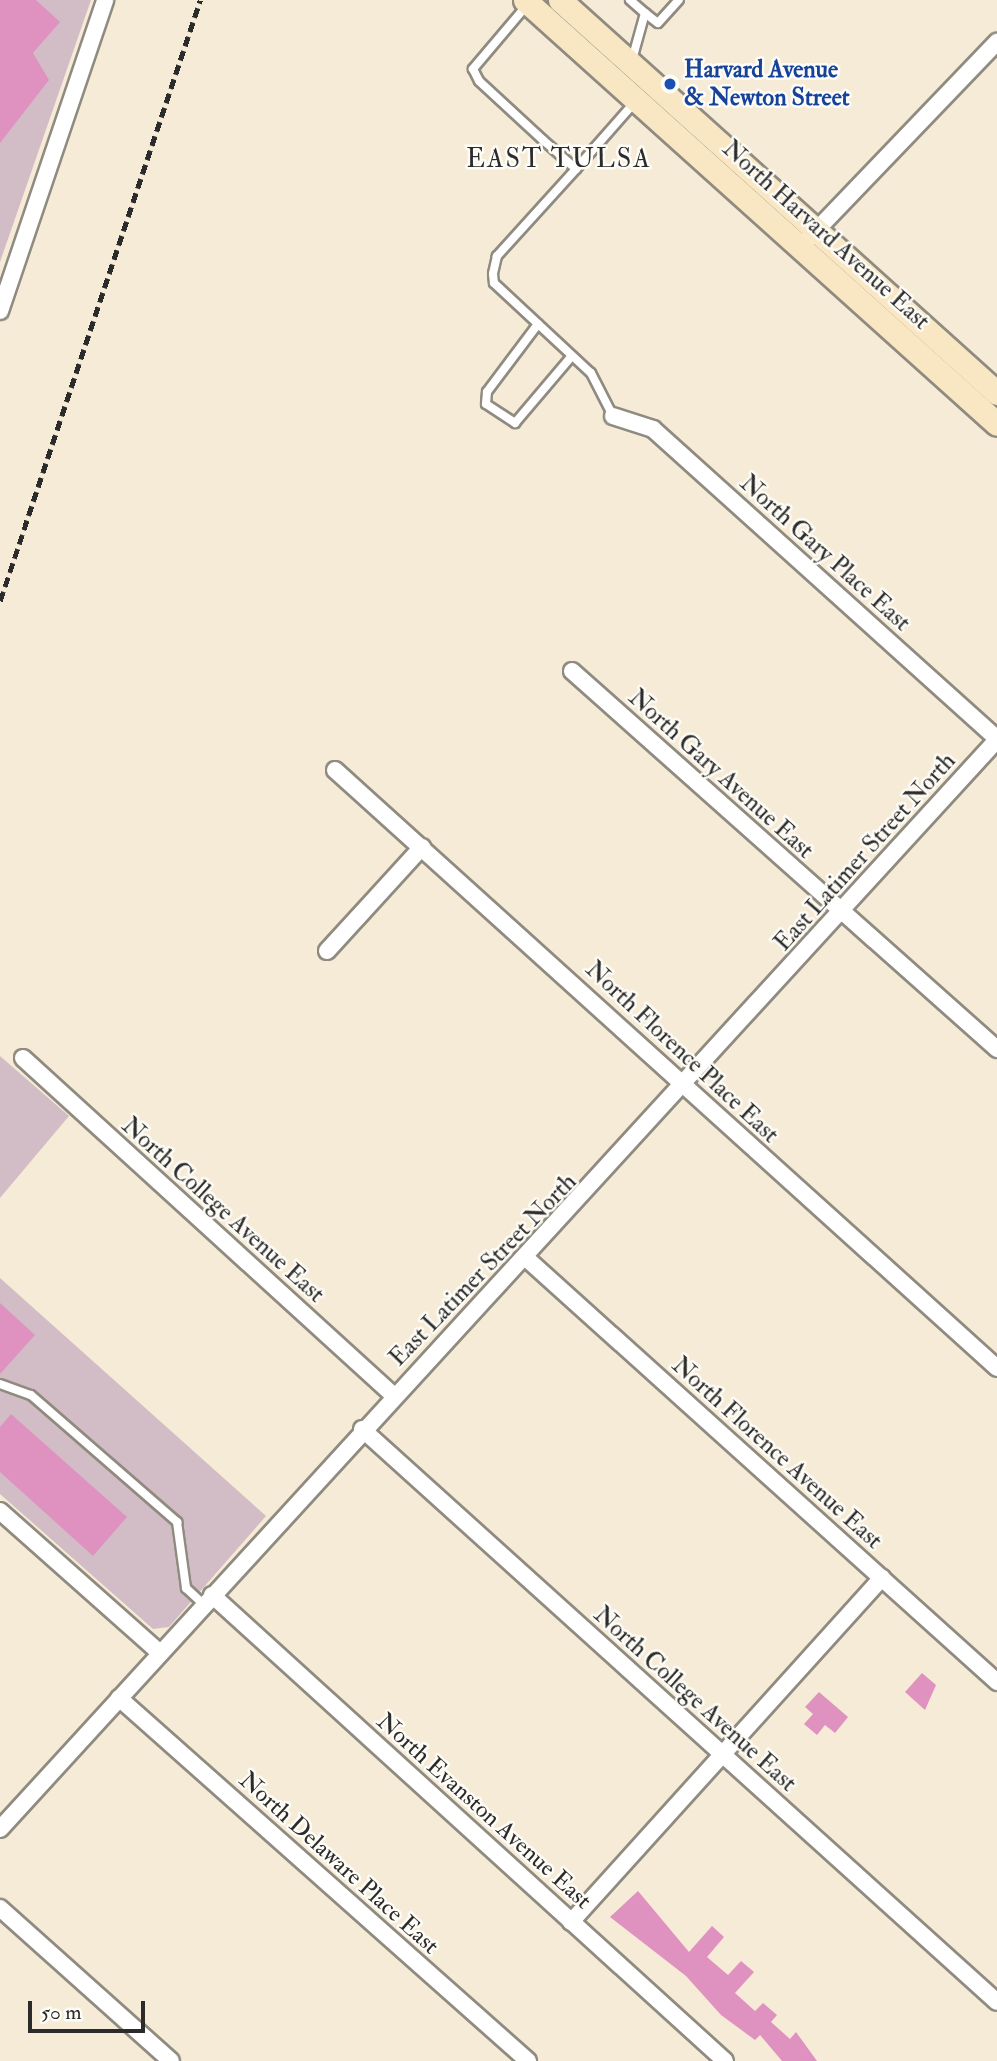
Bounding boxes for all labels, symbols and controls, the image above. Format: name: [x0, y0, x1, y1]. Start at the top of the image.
place label: Harvard Avenue & Newton Street: [684, 56, 849, 112]
marker: Harvard Avenue & Newton Street: [662, 76, 678, 92]
street label: North Harvard Avenue East: [716, 134, 936, 336]
district label: EAST TULSA: [468, 144, 650, 176]
street label: North Gary Place East: [734, 469, 916, 637]
street label: North Gary Avenue East: [623, 683, 819, 865]
street label: East Latimer Street North: [768, 747, 962, 957]
street label: North Florence Place East: [580, 955, 784, 1149]
street label: North College Avenue East: [116, 1111, 330, 1309]
street label: East Latimer Street North: [383, 1168, 583, 1372]
street label: North Florence Avenue East: [666, 1351, 888, 1555]
street label: North College Avenue East: [588, 1600, 802, 1798]
street label: North Evanston Avenue East: [371, 1707, 597, 1915]
street label: North Delaware Place East: [233, 1766, 445, 1960]
scale bar: [32, 1988, 149, 2032]
text: 50 m: [41, 1999, 82, 2026]

